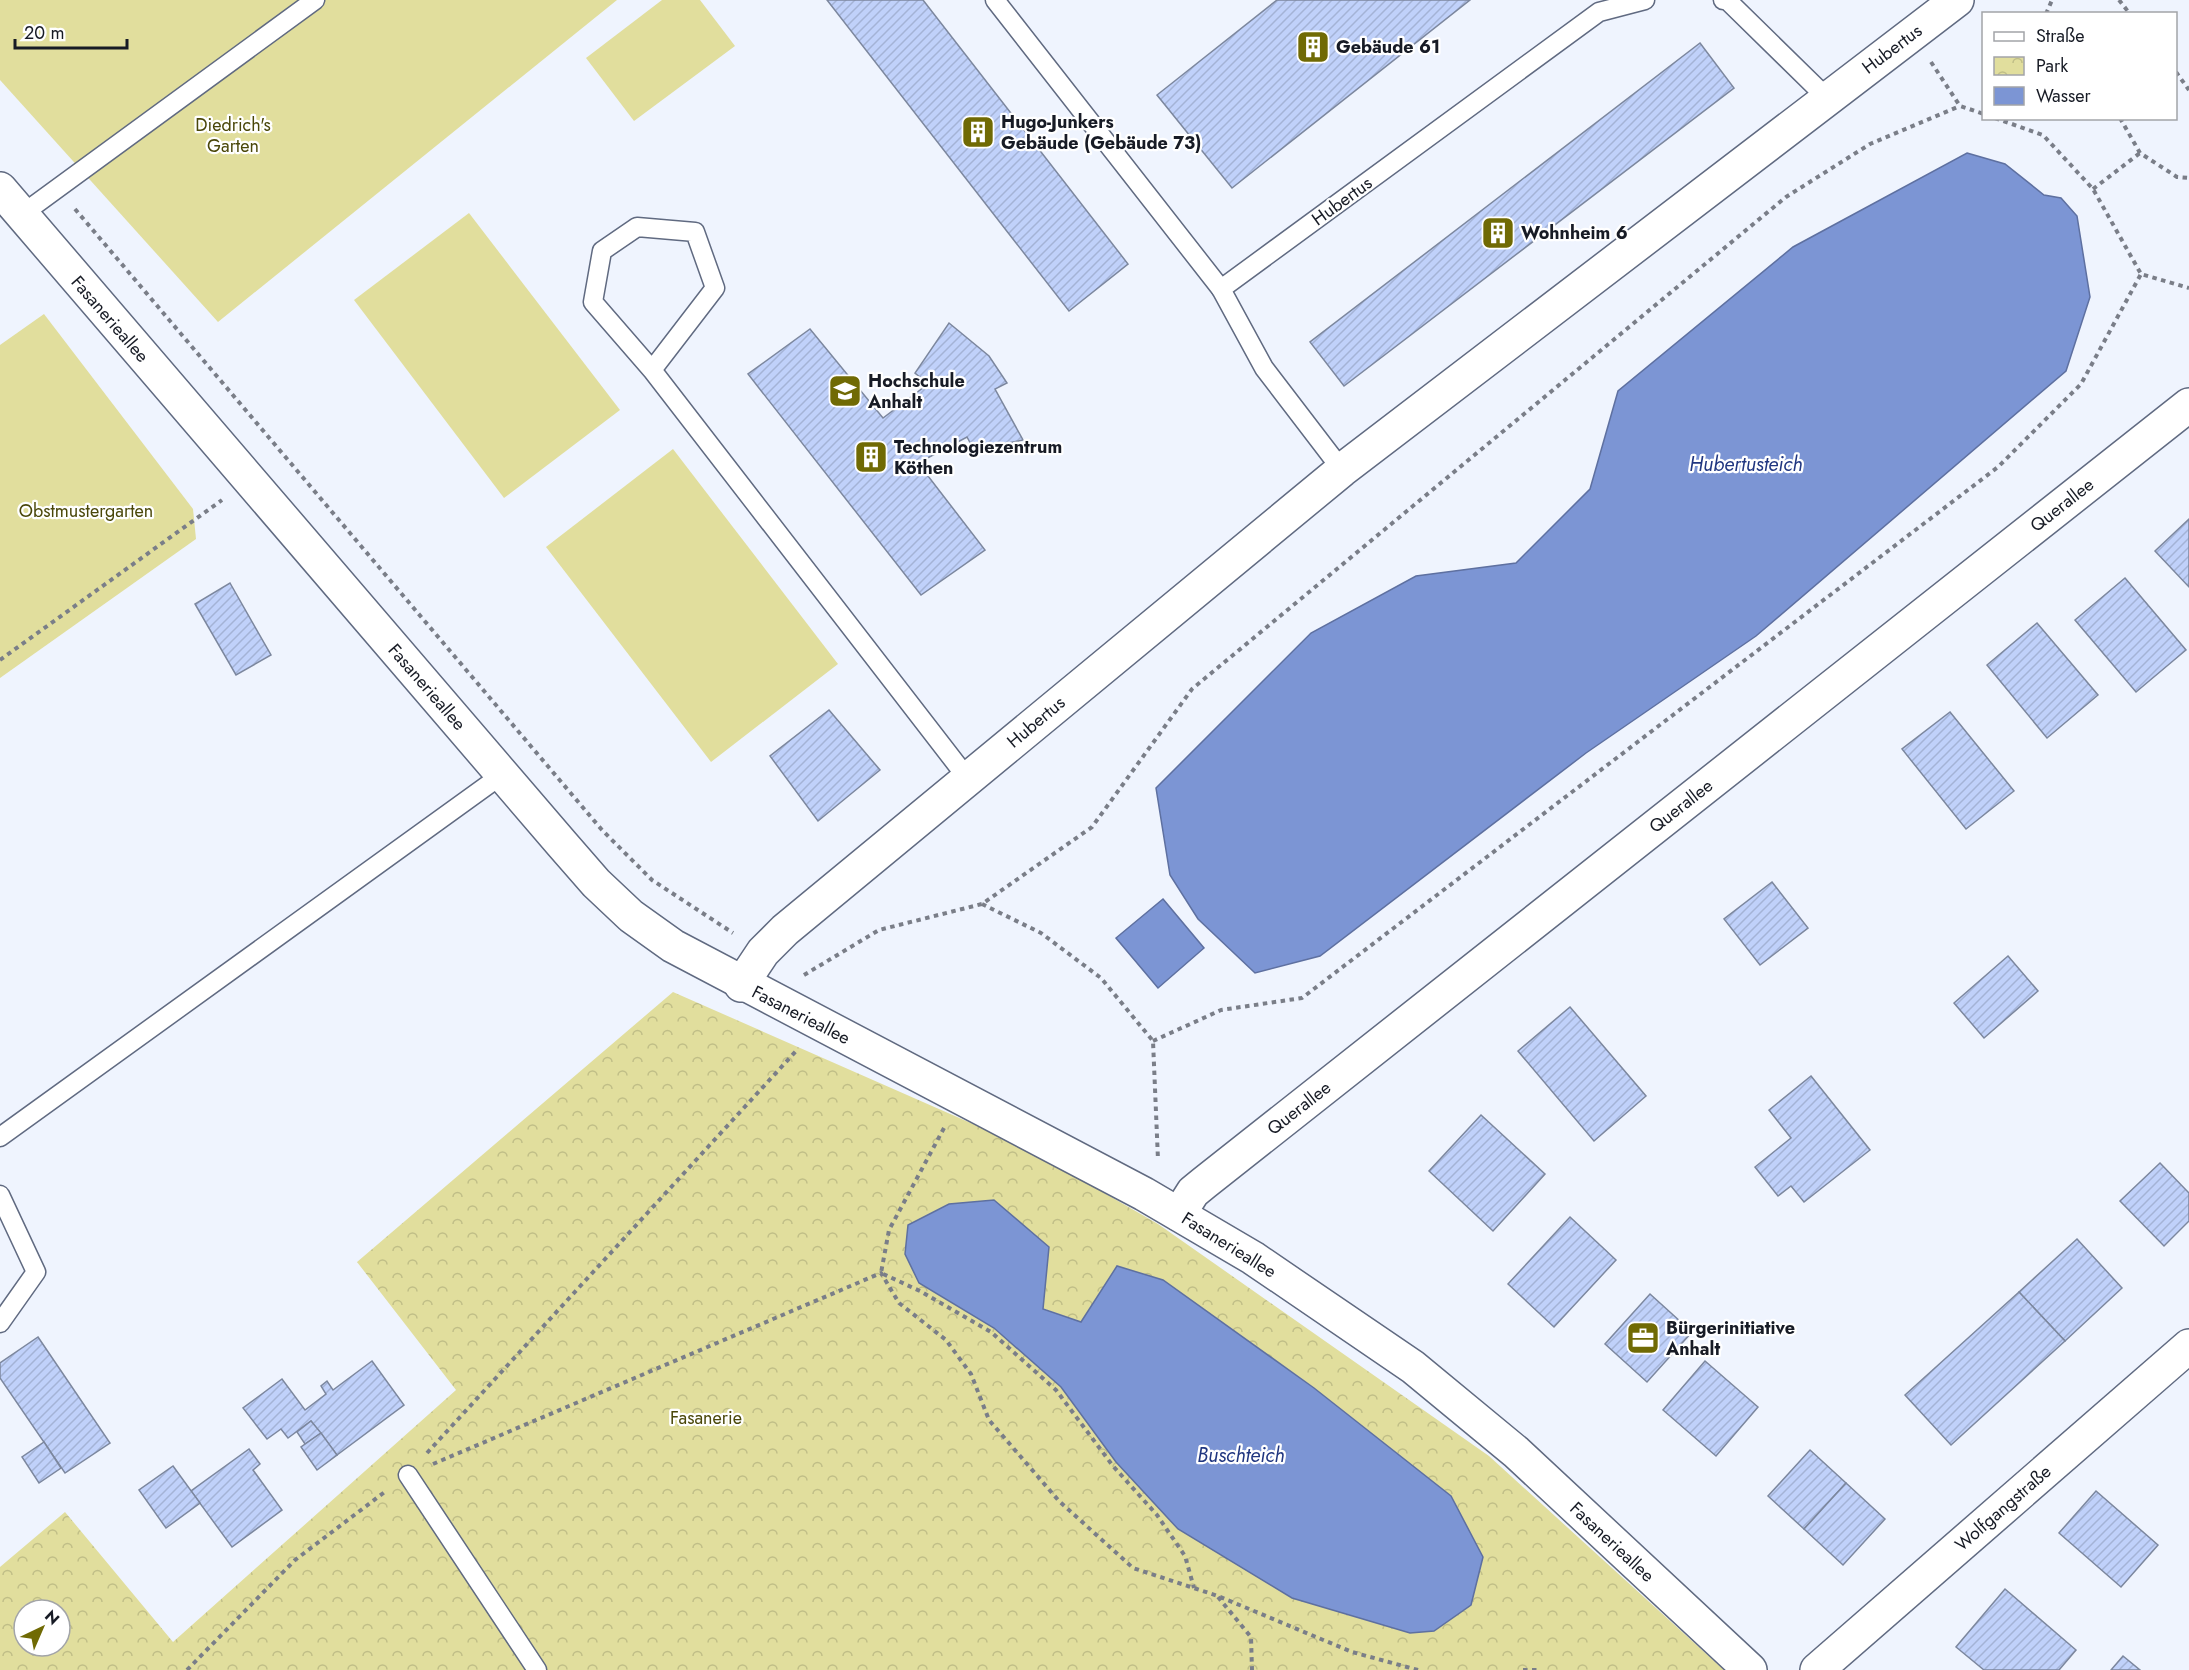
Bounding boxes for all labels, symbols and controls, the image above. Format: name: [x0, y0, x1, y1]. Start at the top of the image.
scale bar: [15, 12, 128, 50]
legend: [1982, 12, 2177, 120]
street label: Hubertus: [1857, 18, 1927, 80]
text: 20 m: [24, 20, 64, 46]
text: Straße: [2036, 23, 2084, 49]
building icon: Gebäude 61: [1295, 29, 1331, 65]
place label: Gebäude 61: [1336, 34, 1440, 60]
text: Park: [2036, 53, 2068, 79]
text: Wasser: [2036, 83, 2091, 109]
place label: Hugo-Junkers Gebäude (Gebäude 73): [1001, 109, 1201, 156]
park label: Diedrich's Garten: [195, 112, 271, 159]
building icon: Hugo-Junkers Gebäude (Gebäude 73): [960, 114, 996, 150]
street label: Hubertus: [1306, 170, 1378, 232]
building icon: Wohnheim 6: [1480, 215, 1516, 251]
place label: Wohnheim 6: [1521, 220, 1628, 246]
street label: Fasanerieallee: [65, 270, 155, 368]
place label: Hochschule Anhalt: [867, 368, 965, 415]
school or university icon: Hochschule Anhalt: [827, 373, 863, 409]
place label: Technologiezentrum Köthen: [894, 434, 1062, 481]
building icon: Technologiezentrum Köthen: [853, 439, 889, 475]
water label: Hubertusteich: [1689, 450, 1803, 479]
street label: Querallee: [2025, 472, 2099, 538]
park label: Obstmustergarten: [19, 498, 153, 524]
street label: Fasanerieallee: [382, 638, 472, 736]
street label: Hubertus: [1001, 690, 1071, 754]
street label: Querallee: [1644, 773, 1718, 839]
street label: Fasanerieallee: [747, 979, 855, 1051]
street label: Querallee: [1262, 1075, 1336, 1141]
street label: Fasanerieallee: [1177, 1206, 1281, 1284]
place label: Bürgerinitiative Anhalt: [1665, 1315, 1795, 1362]
office icon: Bürgerinitiative Anhalt: [1625, 1320, 1661, 1356]
park label: Fasanerie: [670, 1405, 742, 1431]
water label: Buschteich: [1197, 1441, 1285, 1470]
street label: Wolfgangstraße: [1949, 1459, 2057, 1557]
street label: Fasanerieallee: [1564, 1496, 1660, 1588]
north arrow: [12, 1598, 72, 1658]
text: N: [40, 1605, 65, 1630]

